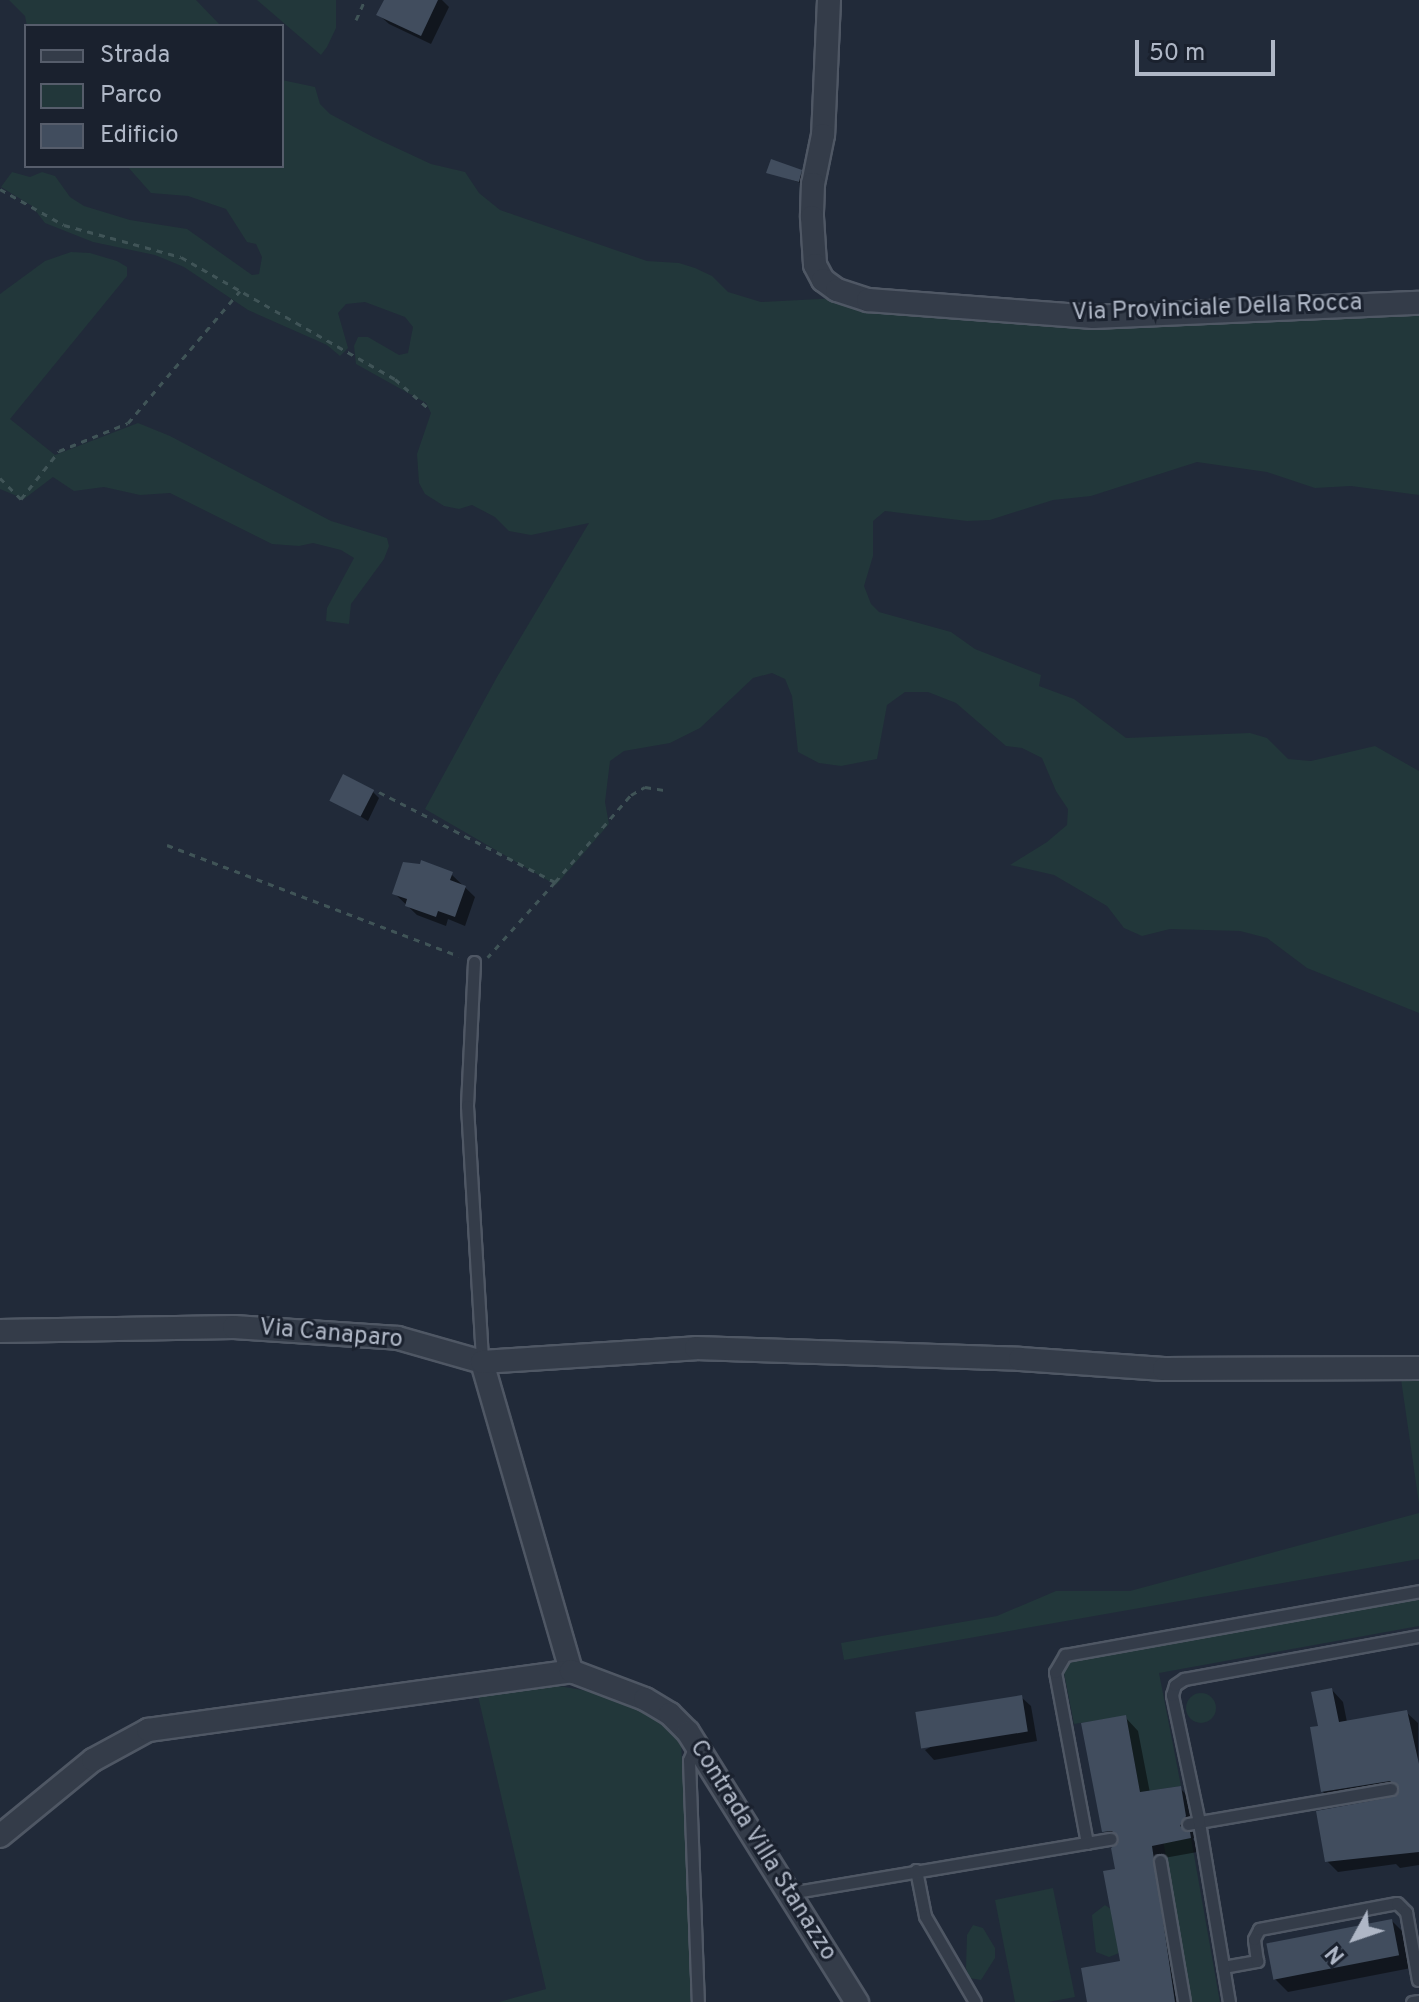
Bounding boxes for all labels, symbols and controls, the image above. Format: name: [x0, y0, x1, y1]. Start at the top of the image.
legend: [24, 24, 284, 168]
scale bar: [1139, 24, 1279, 74]
text: 50 m: [1149, 39, 1205, 69]
text: Strada: [100, 41, 170, 71]
text: Parco: [100, 81, 162, 111]
text: Edificio: [100, 121, 179, 151]
street label: Via Provinciale Della Rocca: [1071, 290, 1363, 328]
street label: Via Canaparo: [258, 1314, 404, 1356]
street label: Contrada Villa Stanazzo: [682, 1735, 842, 1967]
north arrow: [1315, 1898, 1395, 1978]
text: N: [1321, 1939, 1352, 1968]

